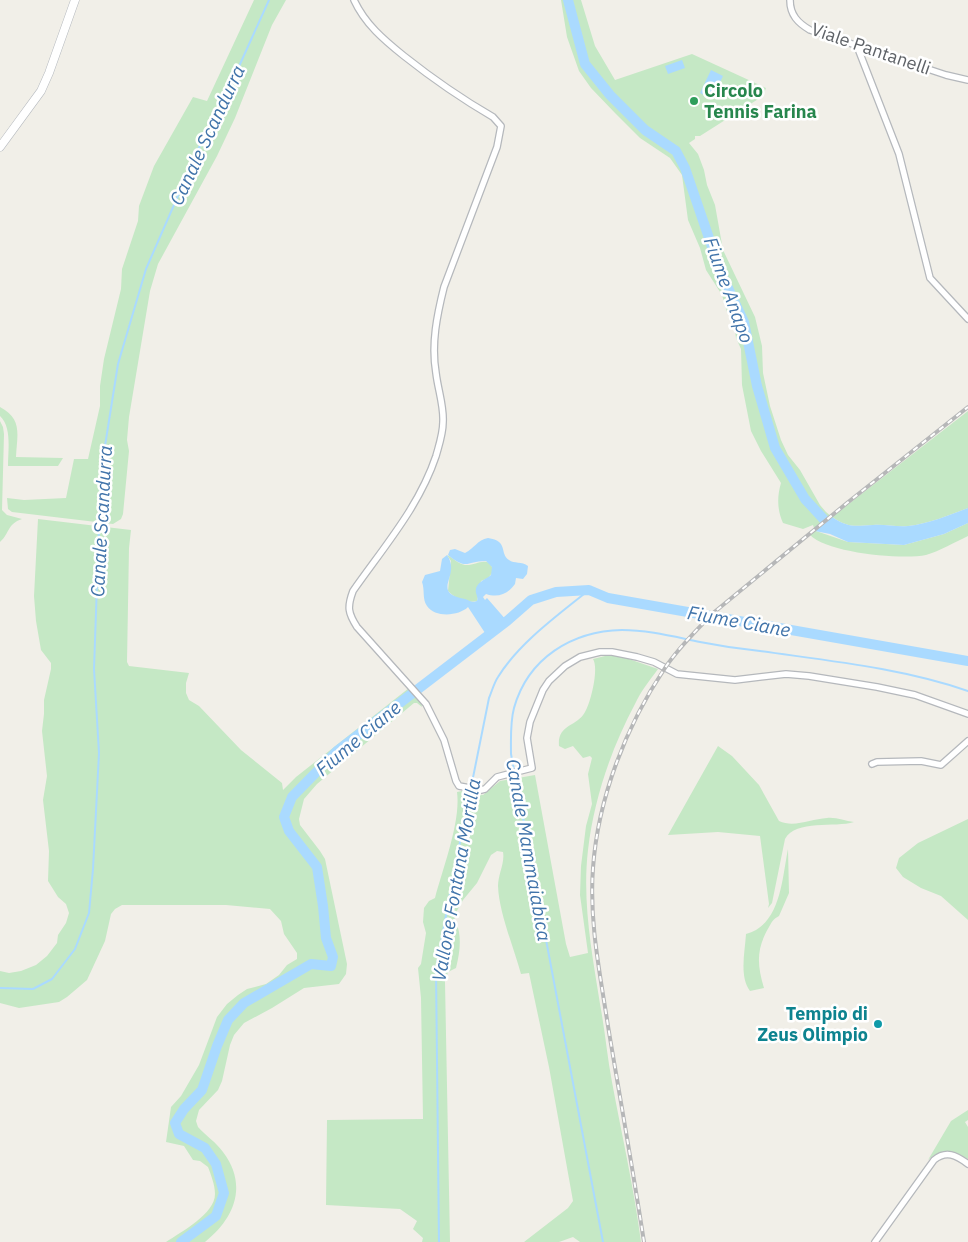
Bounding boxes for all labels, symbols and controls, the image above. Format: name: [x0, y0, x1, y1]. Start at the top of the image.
street label: Viale Pantanelli: [808, 17, 934, 80]
water label: Canale Scandurra: [164, 61, 250, 209]
place label: Circolo Tennis Farina: [704, 79, 817, 123]
marker: Circolo Tennis Farina: [688, 95, 700, 107]
water label: Fiume Anapo: [699, 234, 759, 346]
water label: Canale Scandurra: [85, 445, 117, 597]
water label: Fiume Ciane: [686, 600, 793, 642]
water label: Fiume Ciane: [310, 695, 406, 781]
water label: Canale Mammaiabica: [501, 757, 557, 943]
water label: Vallone Fontana Mortilla: [426, 777, 486, 983]
place label: Tempio di Zeus Olimpio: [757, 1002, 868, 1046]
marker: Tempio di Zeus Olimpio: [872, 1018, 884, 1030]

